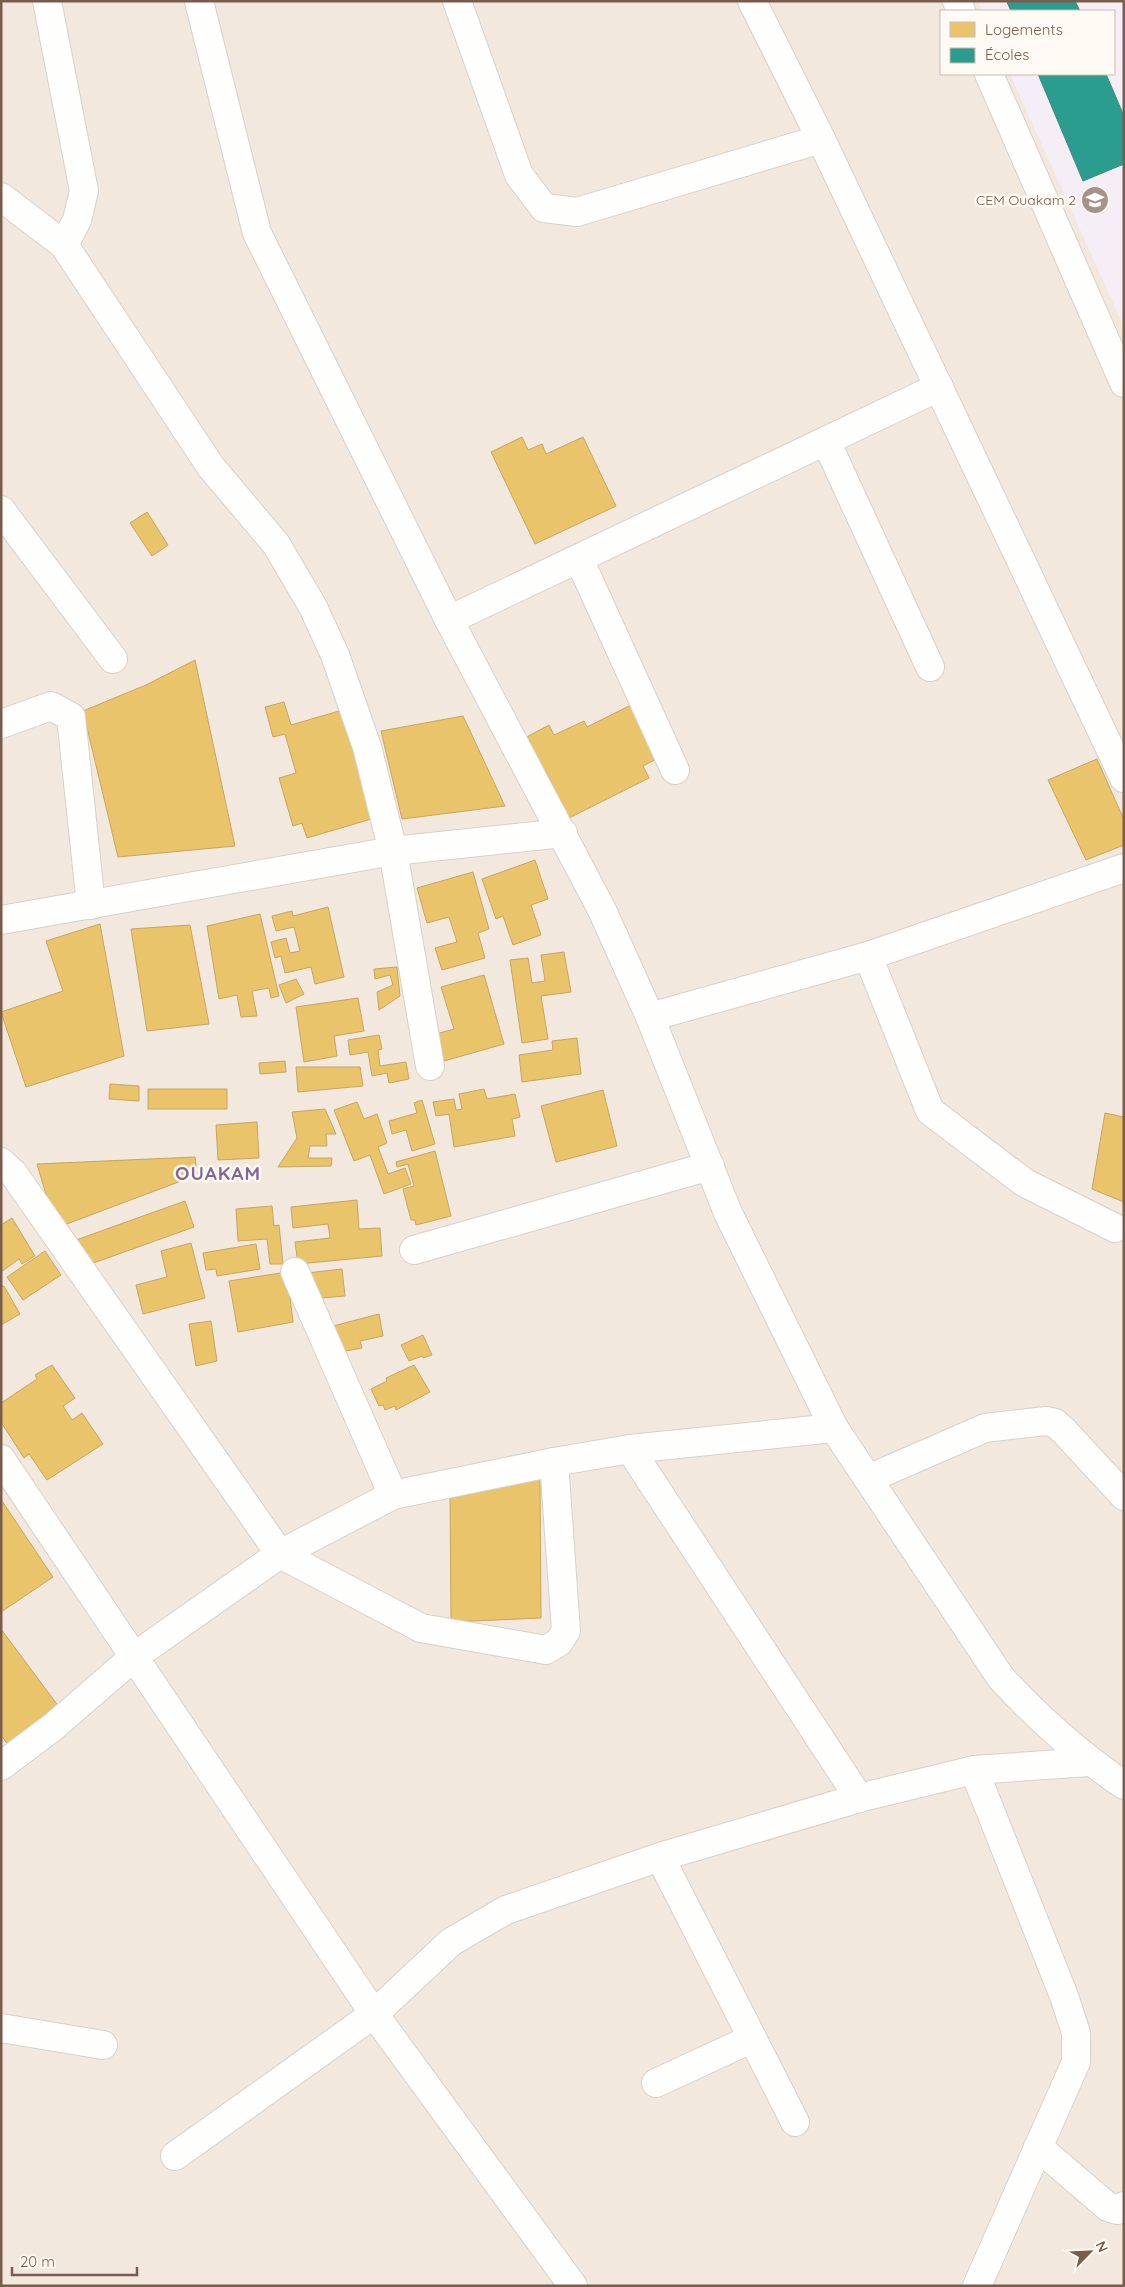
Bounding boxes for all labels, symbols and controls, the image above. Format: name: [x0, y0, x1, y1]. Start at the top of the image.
legend: [940, 10, 1115, 75]
text: Logements: [985, 20, 1063, 39]
text: Écoles: [985, 45, 1029, 64]
school or university icon: CEM Ouakam 2: [1080, 185, 1110, 215]
place label: CEM Ouakam 2: [976, 191, 1076, 209]
district label: OUAKAM: [175, 1161, 261, 1185]
north arrow: [1065, 2227, 1115, 2277]
text: N: [1092, 2238, 1112, 2255]
scale bar: [12, 2244, 138, 2276]
text: 20 m: [20, 2252, 55, 2271]

